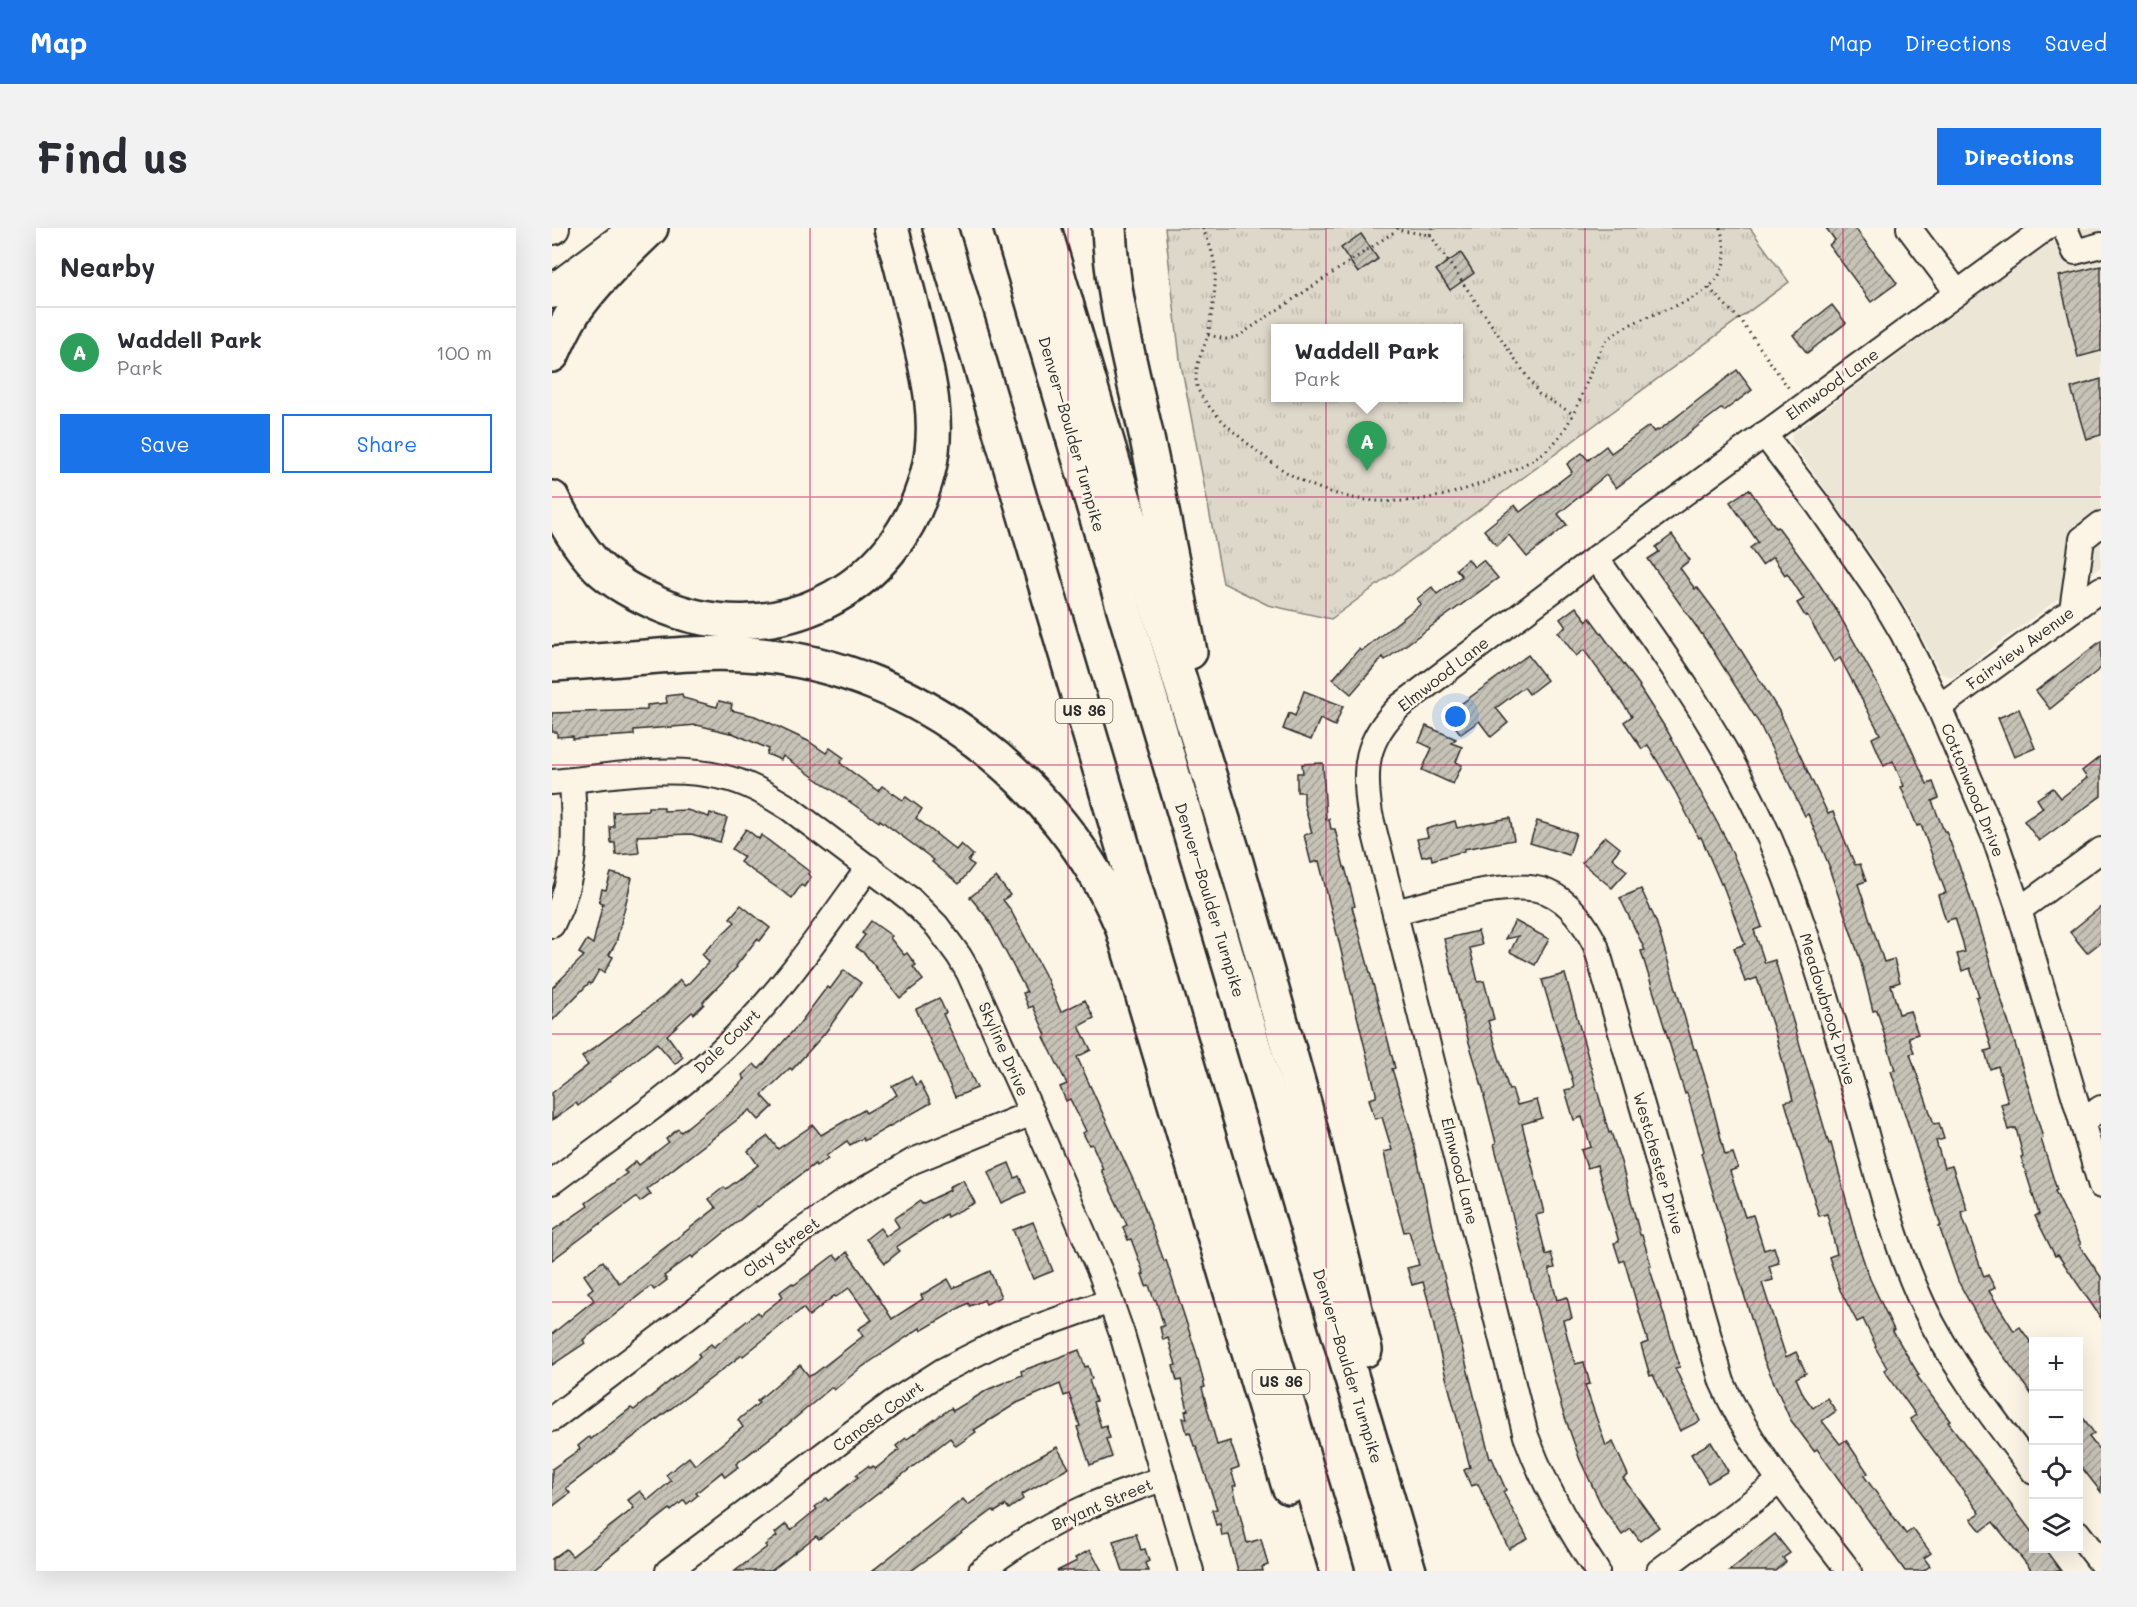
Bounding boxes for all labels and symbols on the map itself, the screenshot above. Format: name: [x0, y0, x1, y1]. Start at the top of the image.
street label: Denver–Boulder Turnpike: [1034, 334, 1110, 534]
street label: Elmwood Lane: [1781, 343, 1882, 424]
pin: A: [1348, 422, 1386, 471]
street label: Fairview Avenue: [1962, 601, 2078, 694]
street label: Elmwood Lane: [1393, 632, 1492, 716]
road number: US 36: [1056, 699, 1112, 723]
your location: [1441, 702, 1470, 731]
street label: Cottonwood Drive: [1937, 720, 2010, 860]
street label: Denver–Boulder Turnpike: [1171, 800, 1250, 1000]
street label: Meadowbrook Drive: [1795, 930, 1862, 1087]
street label: Skyline Drive: [974, 998, 1035, 1099]
street label: Dale Court: [689, 1004, 764, 1078]
street label: Westchester Drive: [1629, 1089, 1690, 1237]
street label: Elmwood Lane: [1437, 1115, 1484, 1227]
street label: Clay Street: [738, 1212, 823, 1281]
street label: Denver–Boulder Turnpike: [1309, 1266, 1388, 1466]
road number: US 36: [1252, 1370, 1310, 1394]
street label: Canosa Court: [828, 1376, 927, 1456]
street label: Bryant Street: [1048, 1473, 1156, 1534]

